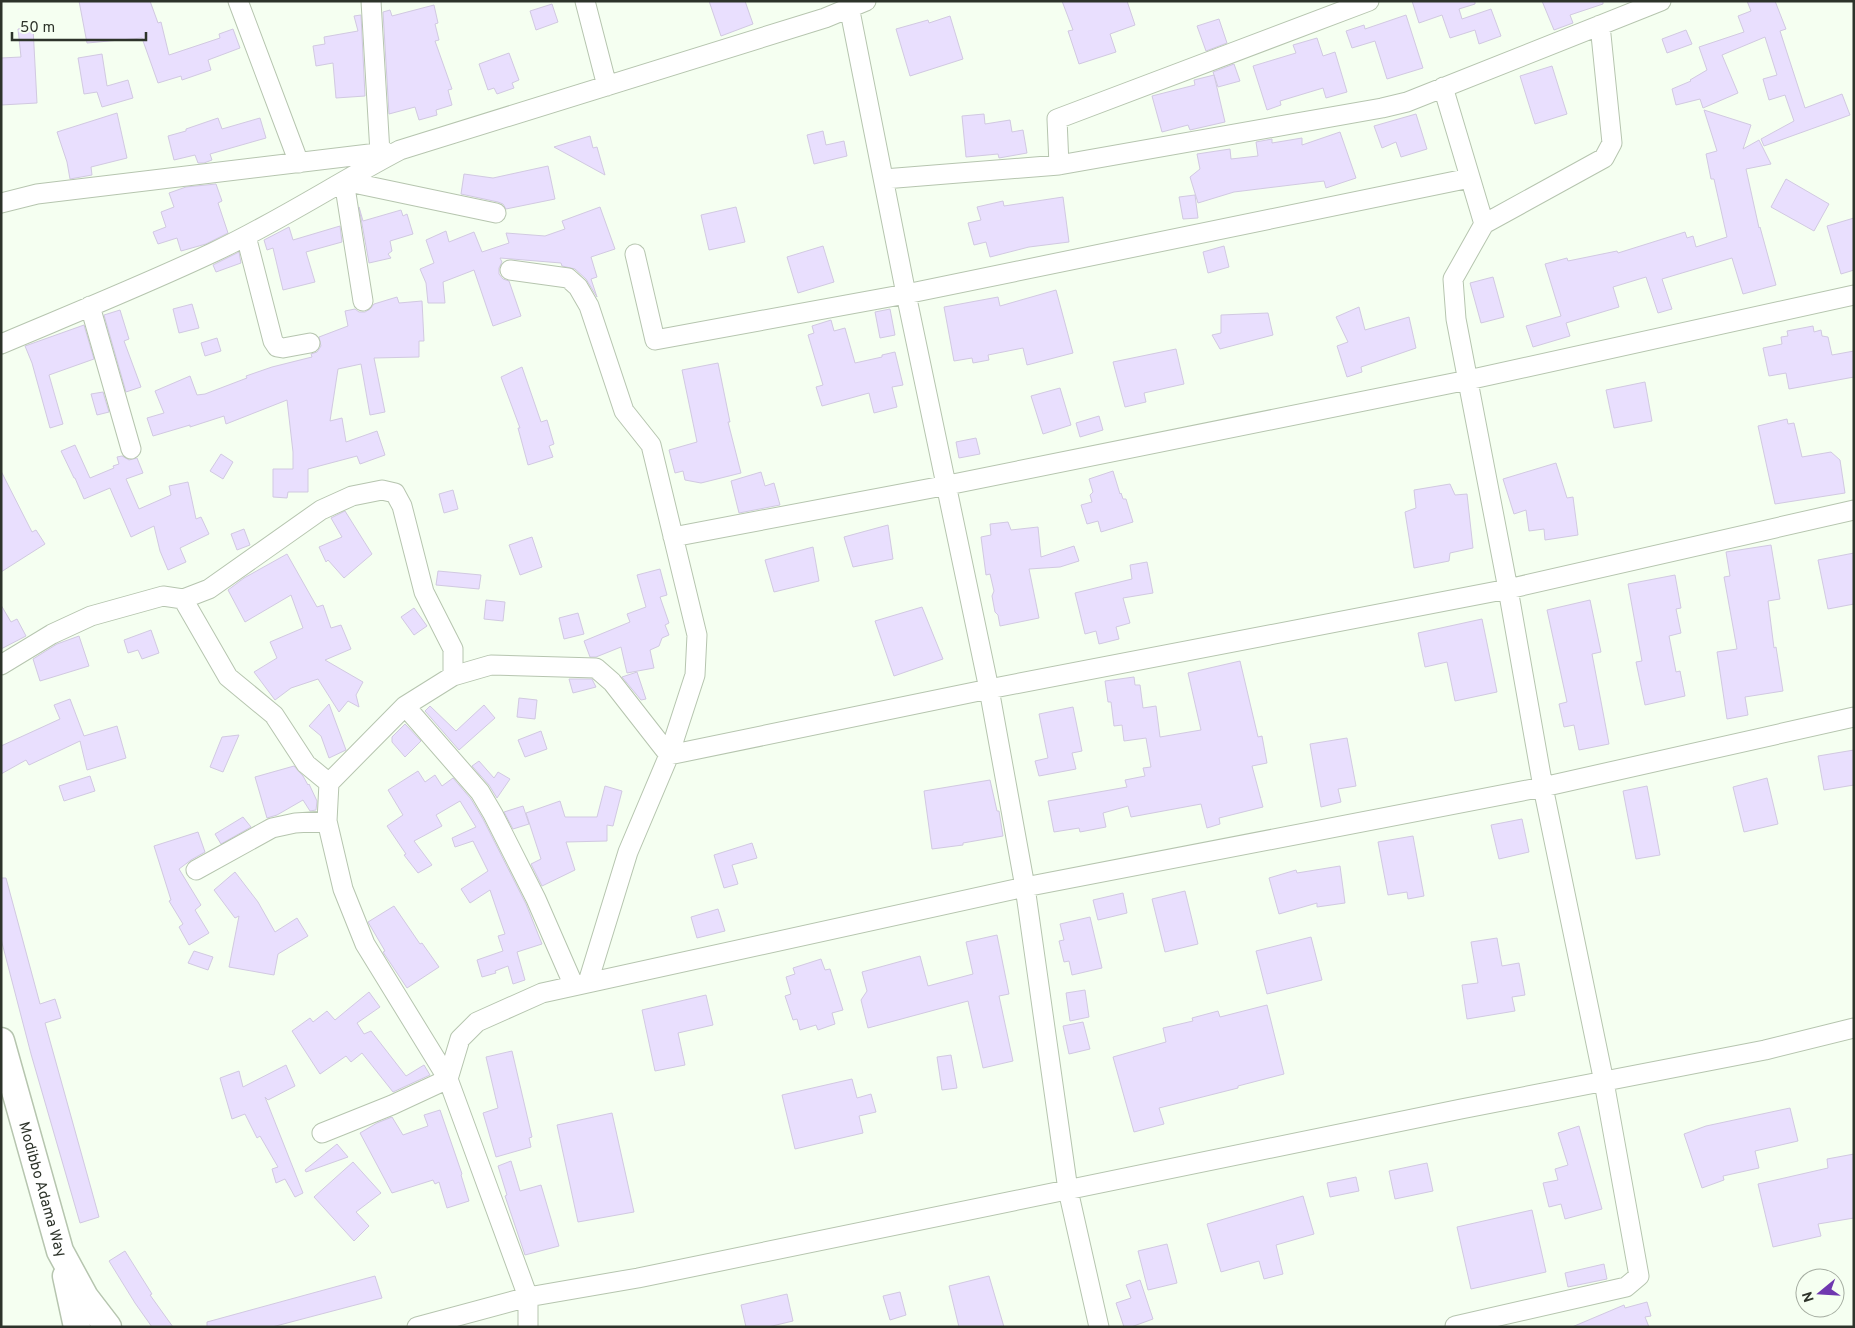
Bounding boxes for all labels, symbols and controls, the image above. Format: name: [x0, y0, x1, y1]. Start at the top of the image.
scale bar: [12, 10, 146, 42]
text: 50 m: [20, 19, 55, 38]
street label: Modibbo Adama Way: [13, 1120, 70, 1261]
north arrow: [1795, 1268, 1845, 1318]
text: N: [1799, 1289, 1819, 1304]

